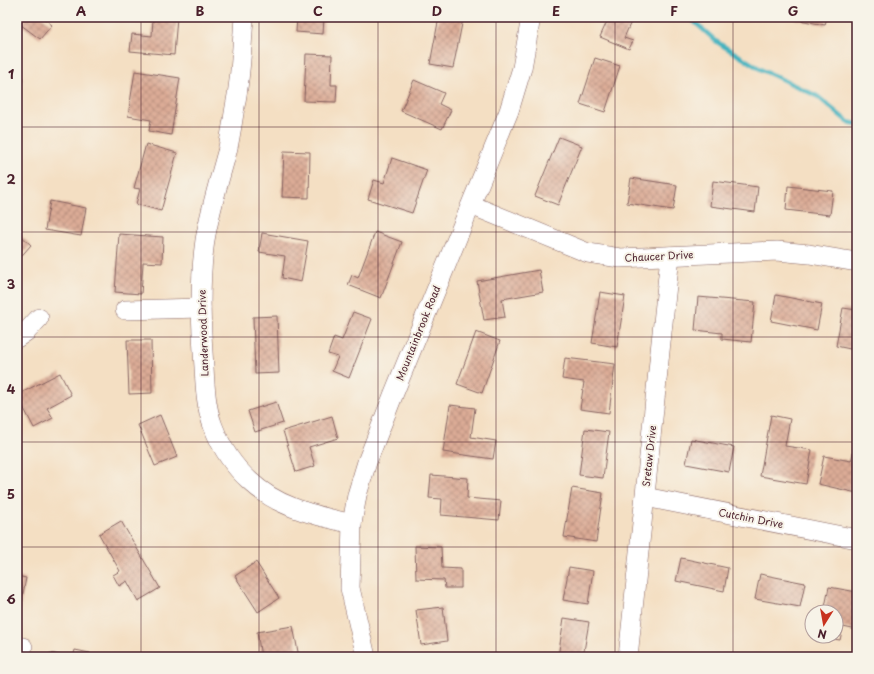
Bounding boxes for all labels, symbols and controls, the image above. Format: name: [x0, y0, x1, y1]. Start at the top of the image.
text: A: [76, 1, 86, 20]
text: B: [196, 1, 205, 20]
text: C: [313, 1, 323, 20]
text: D: [432, 1, 442, 20]
text: E: [552, 1, 560, 20]
text: F: [670, 1, 678, 20]
text: G: [788, 1, 798, 20]
text: 1: [8, 64, 14, 83]
text: 2: [6, 169, 16, 188]
street label: Chaucer Drive: [624, 246, 694, 265]
text: 3: [7, 274, 16, 293]
street label: Mountainbrook Road: [392, 283, 443, 383]
street label: Landerwood Drive: [193, 289, 212, 377]
text: 4: [7, 379, 16, 398]
street label: Sretaw Drive: [638, 424, 659, 487]
text: 5: [7, 484, 15, 503]
street label: Cutchin Drive: [717, 504, 785, 531]
text: 6: [6, 589, 16, 608]
north arrow: [804, 604, 844, 644]
text: N: [816, 625, 828, 643]

